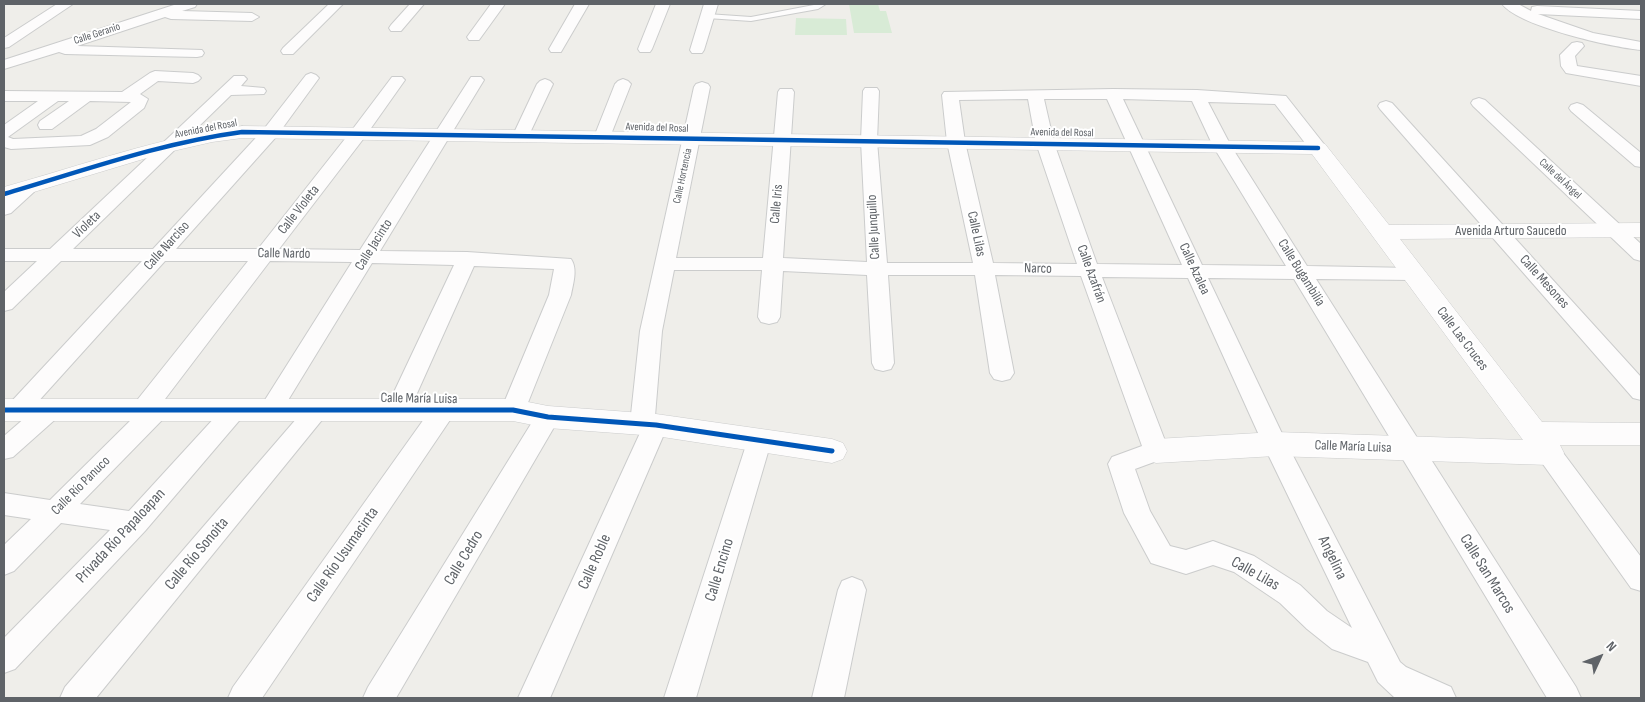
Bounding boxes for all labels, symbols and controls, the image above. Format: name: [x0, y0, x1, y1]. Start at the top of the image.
street label: Calle Geranio: [72, 20, 122, 48]
street label: Avenida del Rosal: [174, 117, 238, 141]
street label: Avenida del Rosal: [625, 120, 689, 136]
street label: Avenida del Rosal: [1030, 126, 1094, 140]
street label: Calle Hortencia: [671, 147, 695, 205]
street label: Calle del Ángel: [1536, 156, 1584, 202]
street label: Calle Violeta: [275, 182, 323, 238]
street label: Calle Iris: [767, 184, 787, 224]
street label: Calle Junquillo: [864, 194, 884, 260]
street label: Violeta: [69, 208, 105, 242]
street label: Calle Lilas: [963, 210, 989, 258]
street label: Calle Jacinto: [352, 216, 396, 274]
street label: Calle Narciso: [141, 218, 193, 274]
street label: Avenida Arturo Saucedo: [1455, 223, 1567, 239]
street label: Calle Bugambilia: [1274, 236, 1328, 310]
street label: Calle Azalea: [1175, 240, 1213, 298]
street label: Calle Azafrán: [1073, 243, 1109, 305]
street label: Calle Nardo: [257, 245, 311, 263]
street label: Calle Mesones: [1516, 252, 1572, 312]
street label: Narco: [1024, 260, 1052, 278]
street label: Calle Las Cruces: [1433, 304, 1491, 374]
street label: Calle María Luisa: [380, 390, 458, 408]
street label: Calle María Luisa: [1314, 437, 1392, 457]
street label: Calle Río Panuco: [48, 453, 114, 519]
street label: Privada Río Papaloapan: [72, 485, 170, 587]
street label: Calle Río Usumacinta: [303, 504, 383, 606]
street label: Calle Río Sonoita: [161, 514, 233, 594]
street label: Calle Cedro: [440, 527, 488, 589]
street label: Calle Roble: [574, 531, 616, 593]
street label: Calle San Marcos: [1455, 531, 1519, 617]
street label: Angelina: [1313, 533, 1351, 583]
street label: Calle Encino: [701, 536, 739, 604]
street label: Calle Lilas: [1227, 553, 1283, 595]
north arrow: [1575, 632, 1625, 682]
text: N: [1603, 638, 1620, 655]

